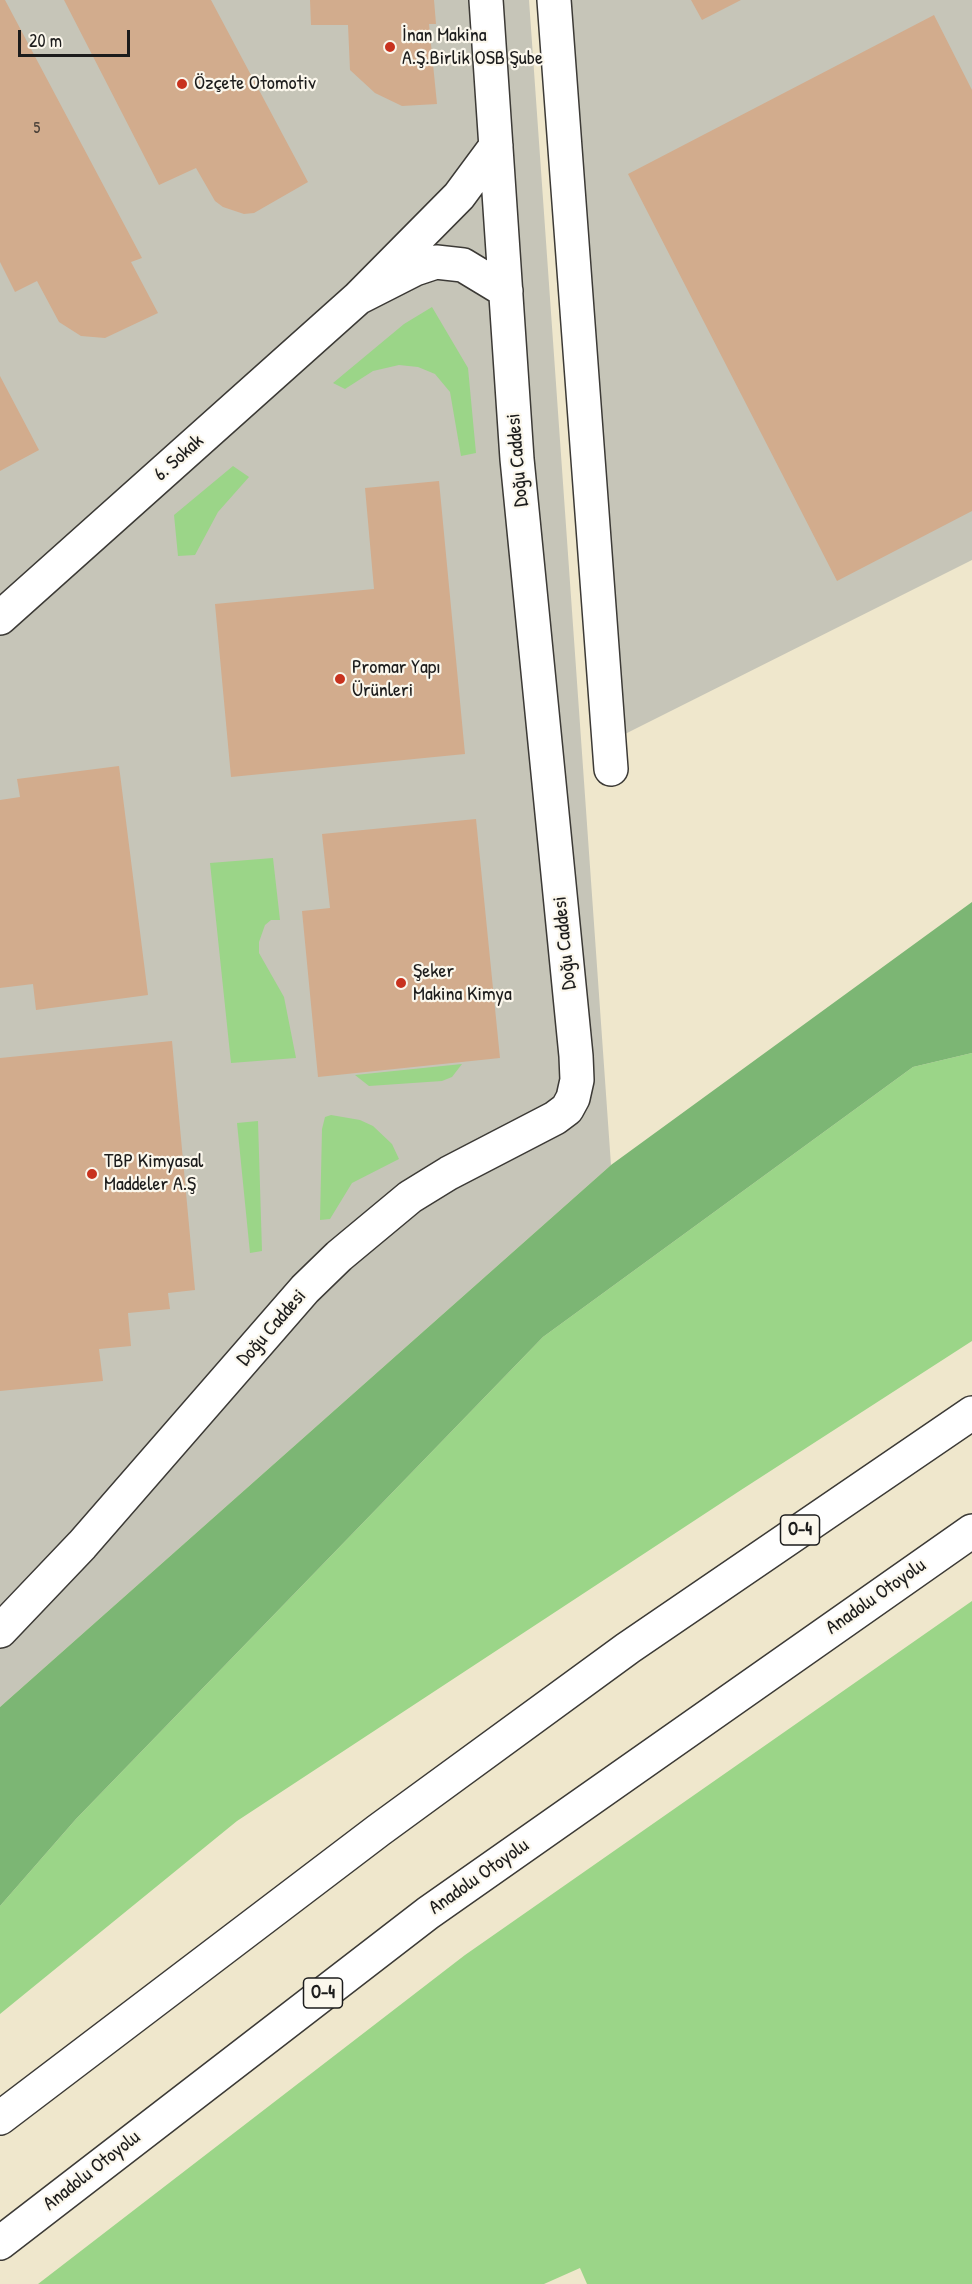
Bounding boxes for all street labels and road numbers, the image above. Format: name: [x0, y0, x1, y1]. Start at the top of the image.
street label: Doğu Caddesi: [502, 412, 534, 508]
street label: 6. Sokak: [149, 429, 209, 487]
street label: Doğu Caddesi: [548, 895, 582, 991]
street label: Doğu Caddesi: [232, 1285, 312, 1371]
road number: O-4: [780, 1515, 820, 1545]
street label: Anadolu Otoyolu: [821, 1554, 931, 1640]
street label: Anadolu Otoyolu: [424, 1834, 534, 1920]
road number: O-4: [304, 1978, 342, 2008]
street label: Anadolu Otoyolu: [39, 2126, 145, 2216]

